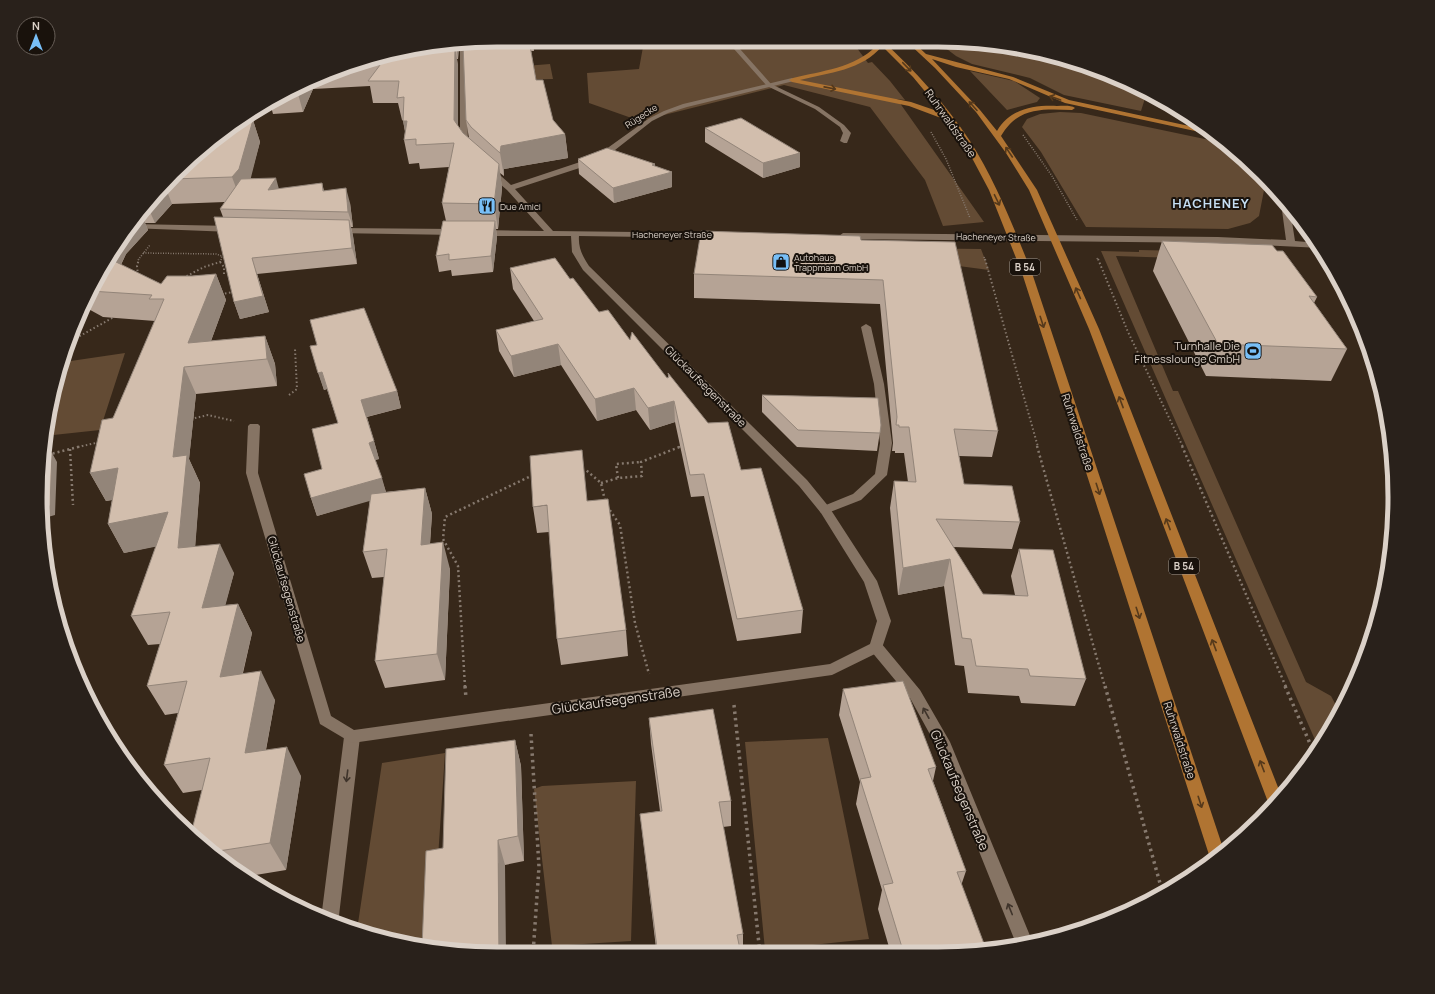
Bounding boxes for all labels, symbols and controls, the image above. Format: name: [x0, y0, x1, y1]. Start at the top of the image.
north arrow: [16, 16, 56, 56]
text: N: [32, 18, 40, 33]
one-way arrow: [902, 62, 912, 72]
one-way arrow: [823, 84, 836, 92]
street label: Ruhrwaldstraße: [922, 86, 981, 161]
one-way arrow: [1049, 94, 1062, 101]
street label: Rügecke: [622, 101, 660, 131]
one-way arrow: [969, 101, 978, 111]
one-way arrow: [1005, 146, 1013, 157]
one-way arrow: [994, 194, 1001, 206]
district label: HACHENEY: [1172, 194, 1250, 212]
restaurant icon: Due Amici: [477, 196, 497, 216]
place label: Due Amici: [500, 200, 541, 213]
street label: Hacheneyer Straße: [632, 228, 712, 241]
street label: Hacheneyer Straße: [956, 230, 1036, 244]
place label: Autohaus Trappmann GmbH: [794, 251, 868, 274]
shop icon: Autohaus Trappmann GmbH: [771, 252, 791, 272]
road number: B 54: [1010, 259, 1040, 275]
one-way arrow: [1074, 288, 1081, 300]
one-way arrow: [1039, 315, 1046, 328]
place label: Turnhalle Die Fitnesslounge GmbH: [1135, 338, 1241, 366]
sports icon: Turnhalle Die Fitnesslounge GmbH: [1243, 341, 1263, 361]
street label: Glückaufsegenstraße: [662, 342, 750, 430]
street label: Ruhrwaldstraße: [1058, 391, 1098, 473]
one-way arrow: [1117, 397, 1125, 409]
one-way arrow: [1094, 483, 1102, 495]
one-way arrow: [1163, 518, 1171, 530]
street label: Glückaufsegenstraße: [265, 534, 309, 644]
road number: B 54: [1169, 558, 1199, 574]
one-way arrow: [1135, 607, 1143, 619]
one-way arrow: [1210, 639, 1218, 651]
street label: Glückaufsegenstraße: [551, 682, 682, 718]
street label: Ruhrwaldstraße: [1160, 699, 1200, 781]
one-way arrow: [921, 707, 929, 719]
street label: Glückaufsegenstraße: [926, 727, 994, 853]
one-way arrow: [1257, 761, 1265, 773]
one-way arrow: [343, 769, 351, 782]
one-way arrow: [1197, 796, 1204, 809]
one-way arrow: [1006, 904, 1014, 916]

